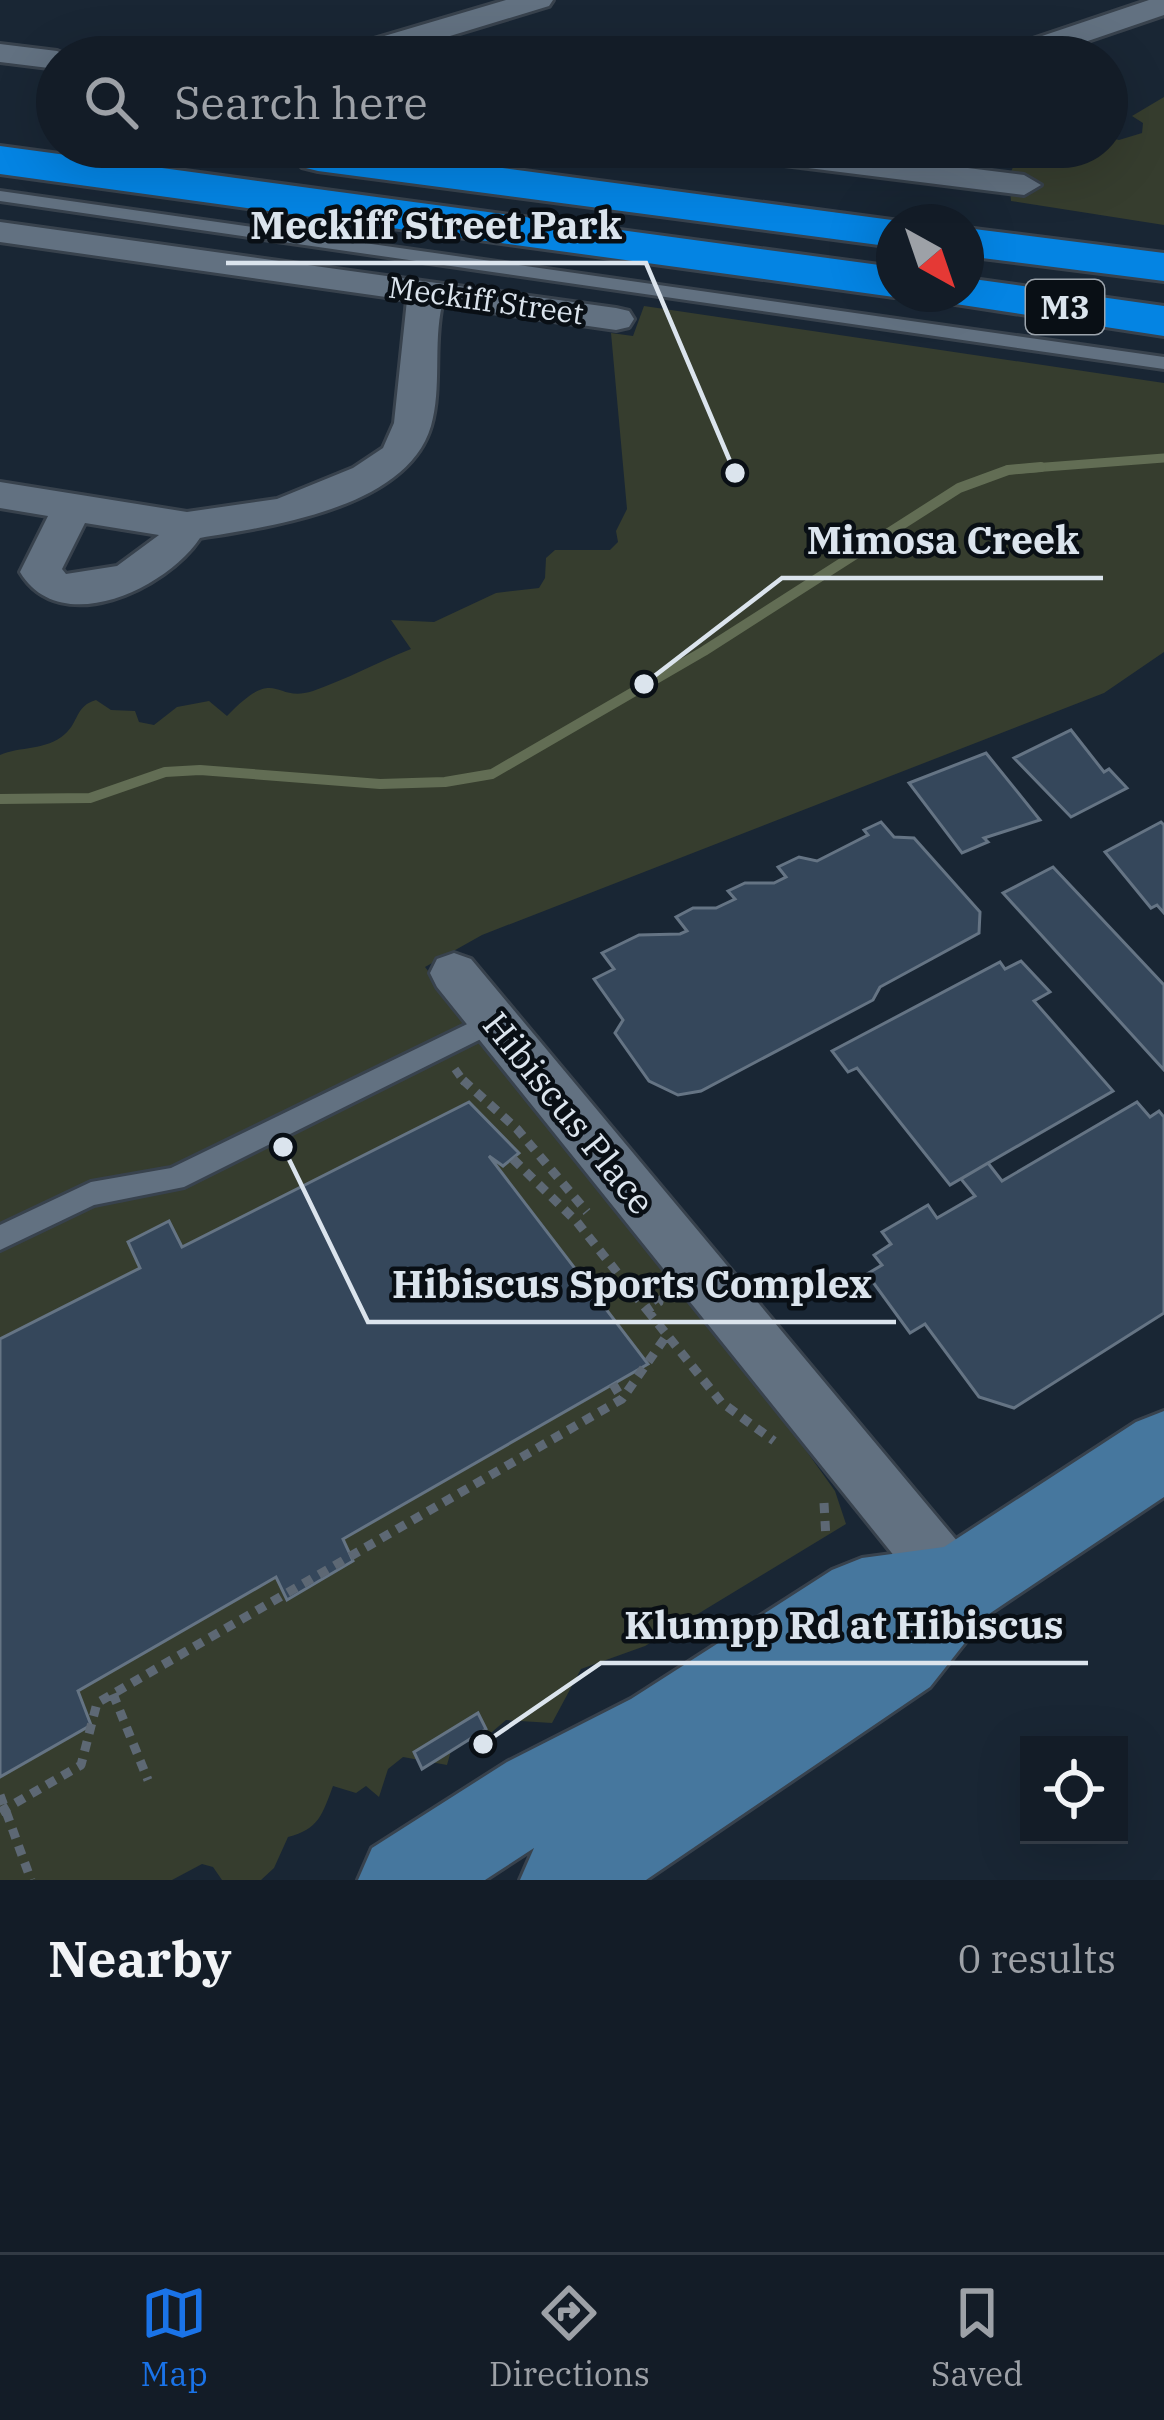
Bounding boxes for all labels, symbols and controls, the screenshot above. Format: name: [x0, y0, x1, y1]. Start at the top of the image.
search box: [36, 36, 1128, 168]
icon: search: [78, 69, 144, 135]
text: Search here: [174, 73, 428, 131]
callout: Meckiff Street Park: [226, 188, 646, 263]
text: Meckiff Street Park: [250, 199, 623, 250]
north arrow: [876, 204, 984, 312]
street label: Meckiff Street: [386, 267, 586, 332]
road number: M3: [1026, 280, 1104, 334]
callout: Mimosa Creek: [782, 503, 1103, 578]
text: Mimosa Creek: [807, 514, 1080, 565]
street label: Hibiscus Place: [473, 1002, 665, 1224]
callout: Hibiscus Sports Complex: [368, 1247, 896, 1322]
text: Hibiscus Sports Complex: [392, 1258, 872, 1309]
callout: Klumpp Rd at Hibiscus: [601, 1588, 1088, 1663]
text: Klumpp Rd at Hibiscus: [624, 1599, 1064, 1650]
map controls: [1020, 1736, 1128, 1844]
button: locate: [1020, 1736, 1128, 1844]
text: Nearby: [48, 1925, 232, 1991]
text: 0 results: [958, 1933, 1116, 1984]
tab: Map: [141, 2280, 208, 2395]
tab: Directions: [489, 2280, 650, 2395]
tab: Saved: [931, 2280, 1023, 2395]

